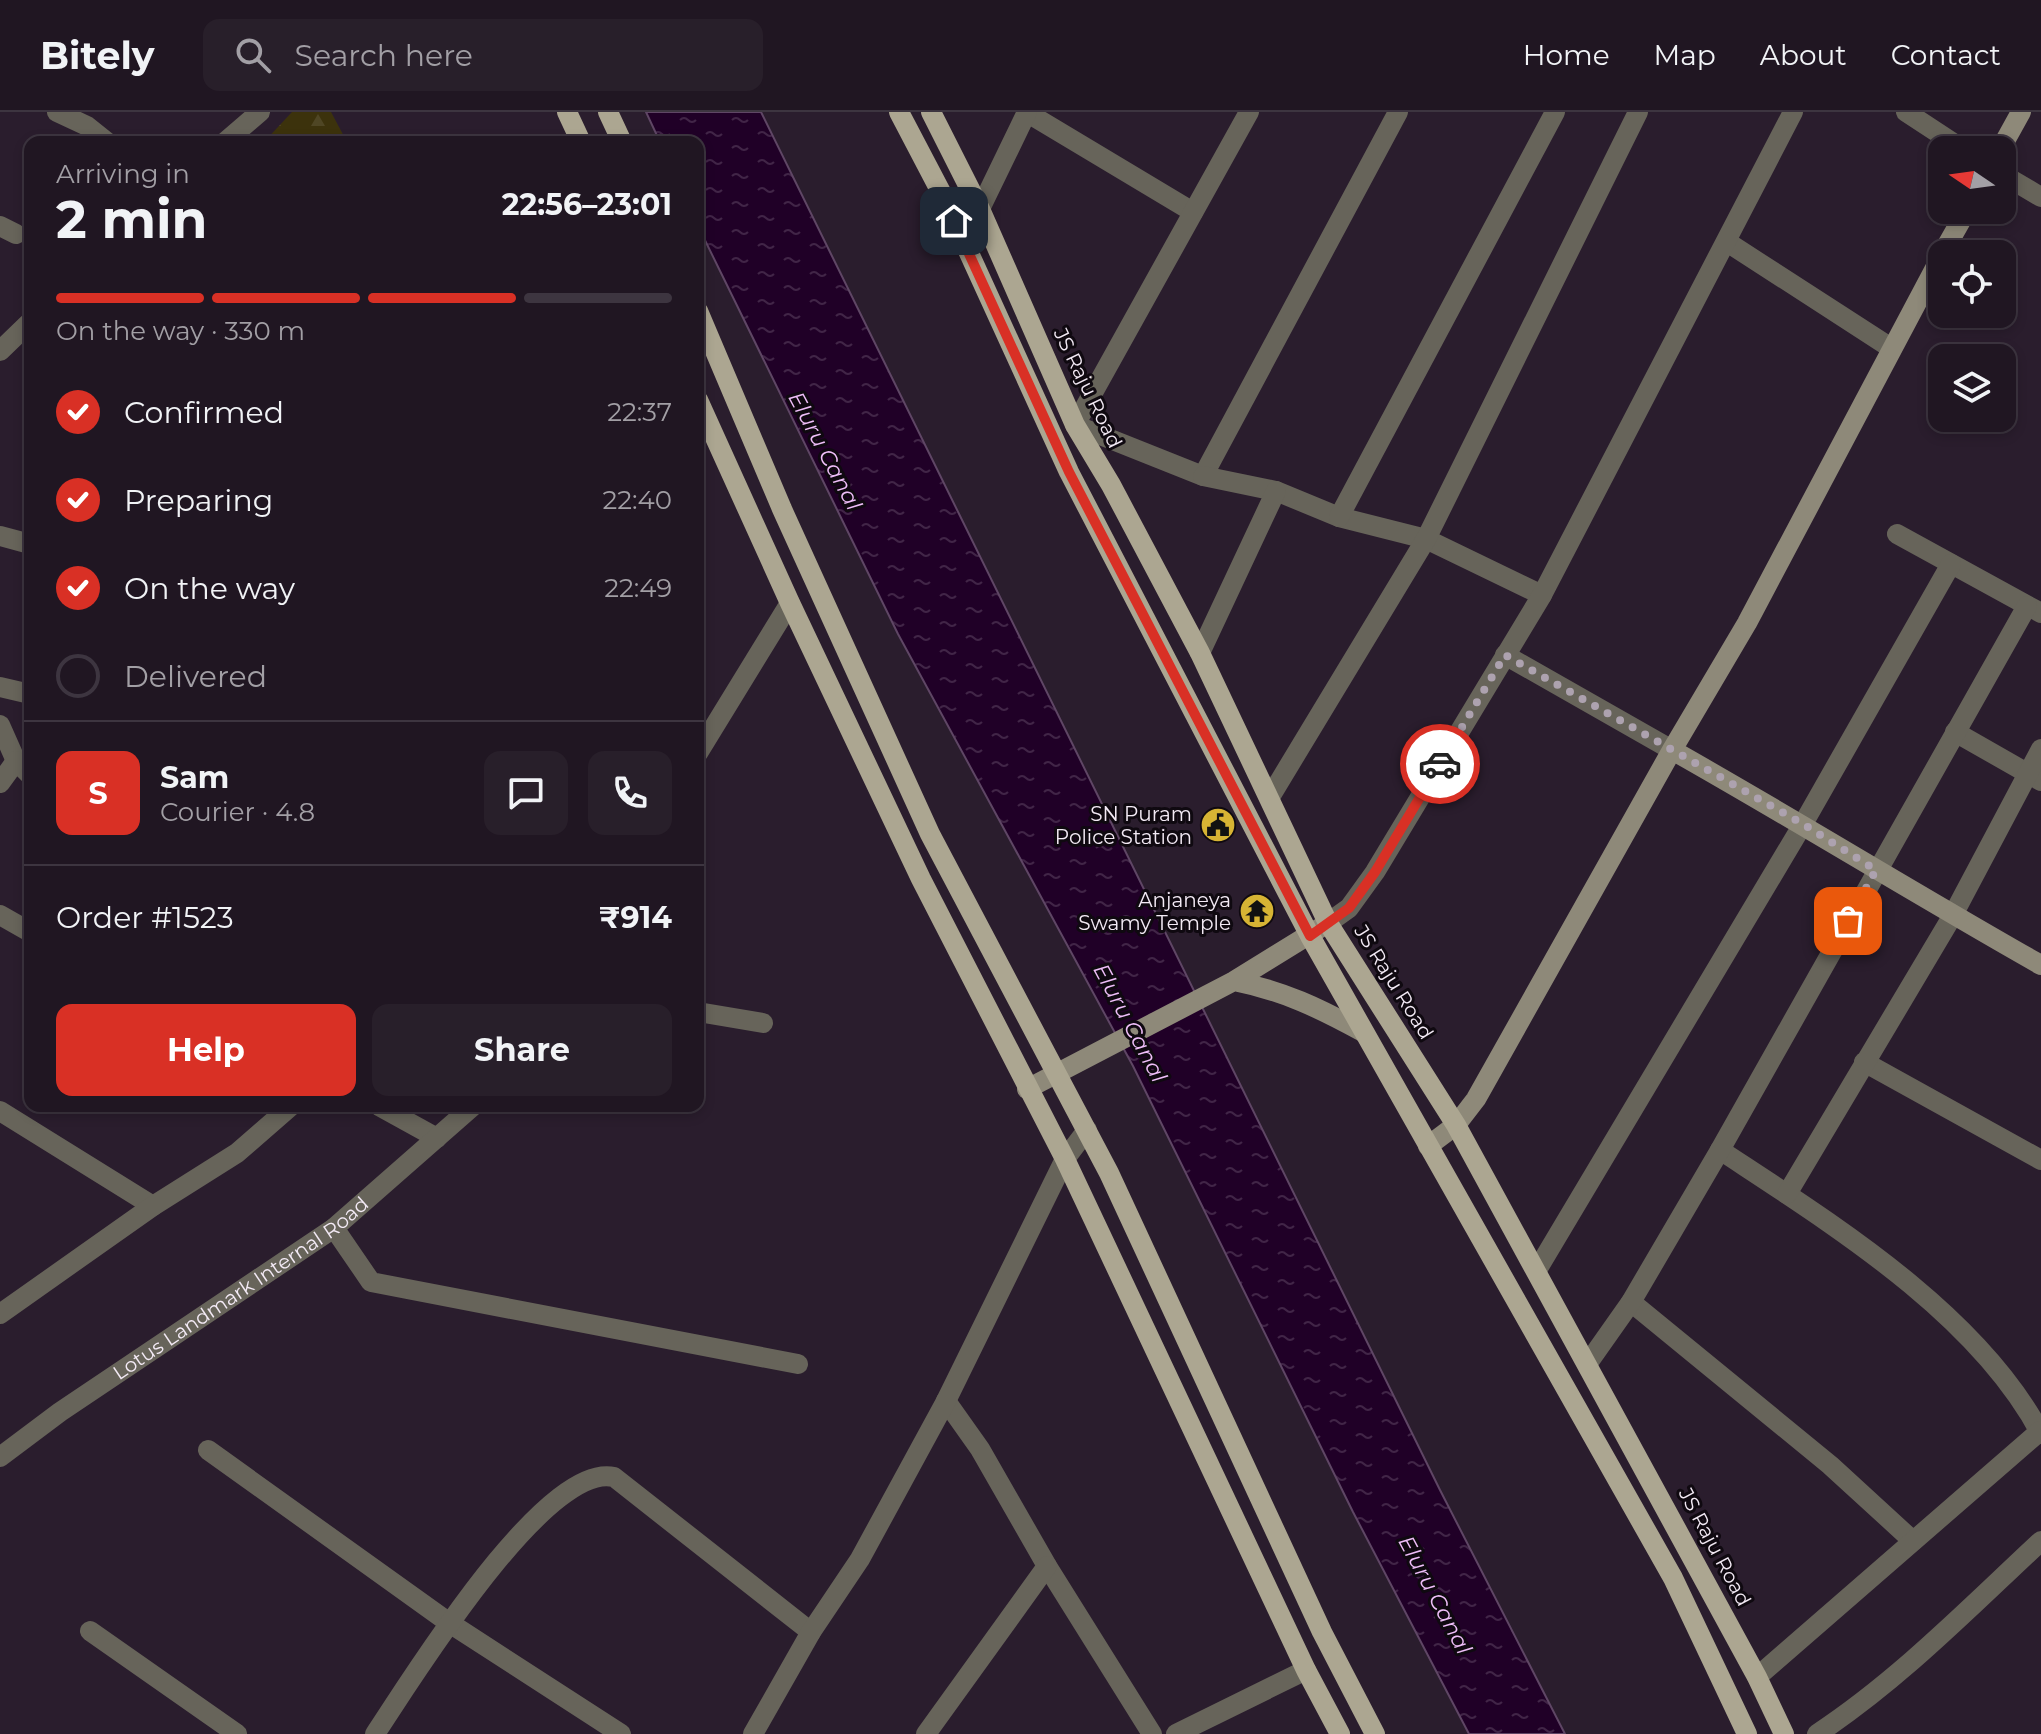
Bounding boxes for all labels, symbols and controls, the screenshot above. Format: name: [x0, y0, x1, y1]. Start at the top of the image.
search box: [203, 19, 763, 91]
text: Bitely: [40, 32, 155, 79]
icon: search: [231, 33, 275, 77]
text: Search here: [295, 37, 473, 74]
text: Home: [1523, 38, 1610, 72]
text: Map: [1654, 38, 1716, 72]
text: About: [1760, 38, 1847, 72]
text: Contact: [1891, 38, 2001, 72]
north arrow: [1928, 136, 2016, 224]
map controls: [1928, 136, 2016, 432]
text: Arriving in: [56, 158, 190, 190]
text: 22:56–23:01: [502, 186, 672, 223]
pin: [920, 187, 988, 255]
text: 2 min: [56, 188, 208, 251]
icon: home: [932, 199, 976, 243]
button: locate: [1928, 240, 2016, 328]
text: On the way · 330 m: [56, 315, 305, 347]
street label: JS Raju Road: [1048, 323, 1127, 452]
button: layers: [1928, 344, 2016, 432]
water label: Eluru Canal: [782, 387, 868, 515]
icon: check: [56, 390, 100, 434]
text: Confirmed: [124, 394, 284, 431]
text: 22:37: [607, 396, 672, 428]
icon: check: [56, 478, 100, 522]
text: Preparing: [124, 482, 273, 519]
text: 22:40: [603, 484, 672, 516]
icon: check: [56, 566, 100, 610]
text: On the way: [124, 570, 295, 607]
text: 22:49: [604, 572, 672, 604]
text: Delivered: [124, 658, 267, 695]
courier: [1400, 724, 1480, 804]
icon: car: [1418, 742, 1462, 786]
button: chat: [484, 751, 568, 835]
button: phone: [588, 751, 672, 835]
text: Sam: [160, 759, 229, 796]
text: S: [88, 775, 108, 812]
text: Courier · 4.8: [160, 796, 315, 828]
place label: SN Puram Police Station: [1055, 802, 1192, 849]
public building icon: SN Puram Police Station: [1199, 806, 1237, 844]
pin: [1814, 887, 1882, 955]
place label: Anjaneya Swamy Temple: [1078, 888, 1231, 935]
temple icon: Anjaneya Swamy Temple: [1238, 892, 1276, 930]
text: Order #1523: [56, 899, 234, 936]
text: ₹914: [599, 899, 672, 936]
icon: bag: [1826, 899, 1870, 943]
street label: JS Raju Road: [1349, 920, 1439, 1044]
water label: Eluru Canal: [1087, 959, 1173, 1087]
button: Help: [56, 1004, 356, 1096]
button: Share: [372, 1004, 672, 1096]
street label: Lotus Landmark Internal Road: [108, 1192, 373, 1385]
street label: JS Raju Road: [1673, 1483, 1756, 1610]
water label: Eluru Canal: [1392, 1531, 1478, 1659]

